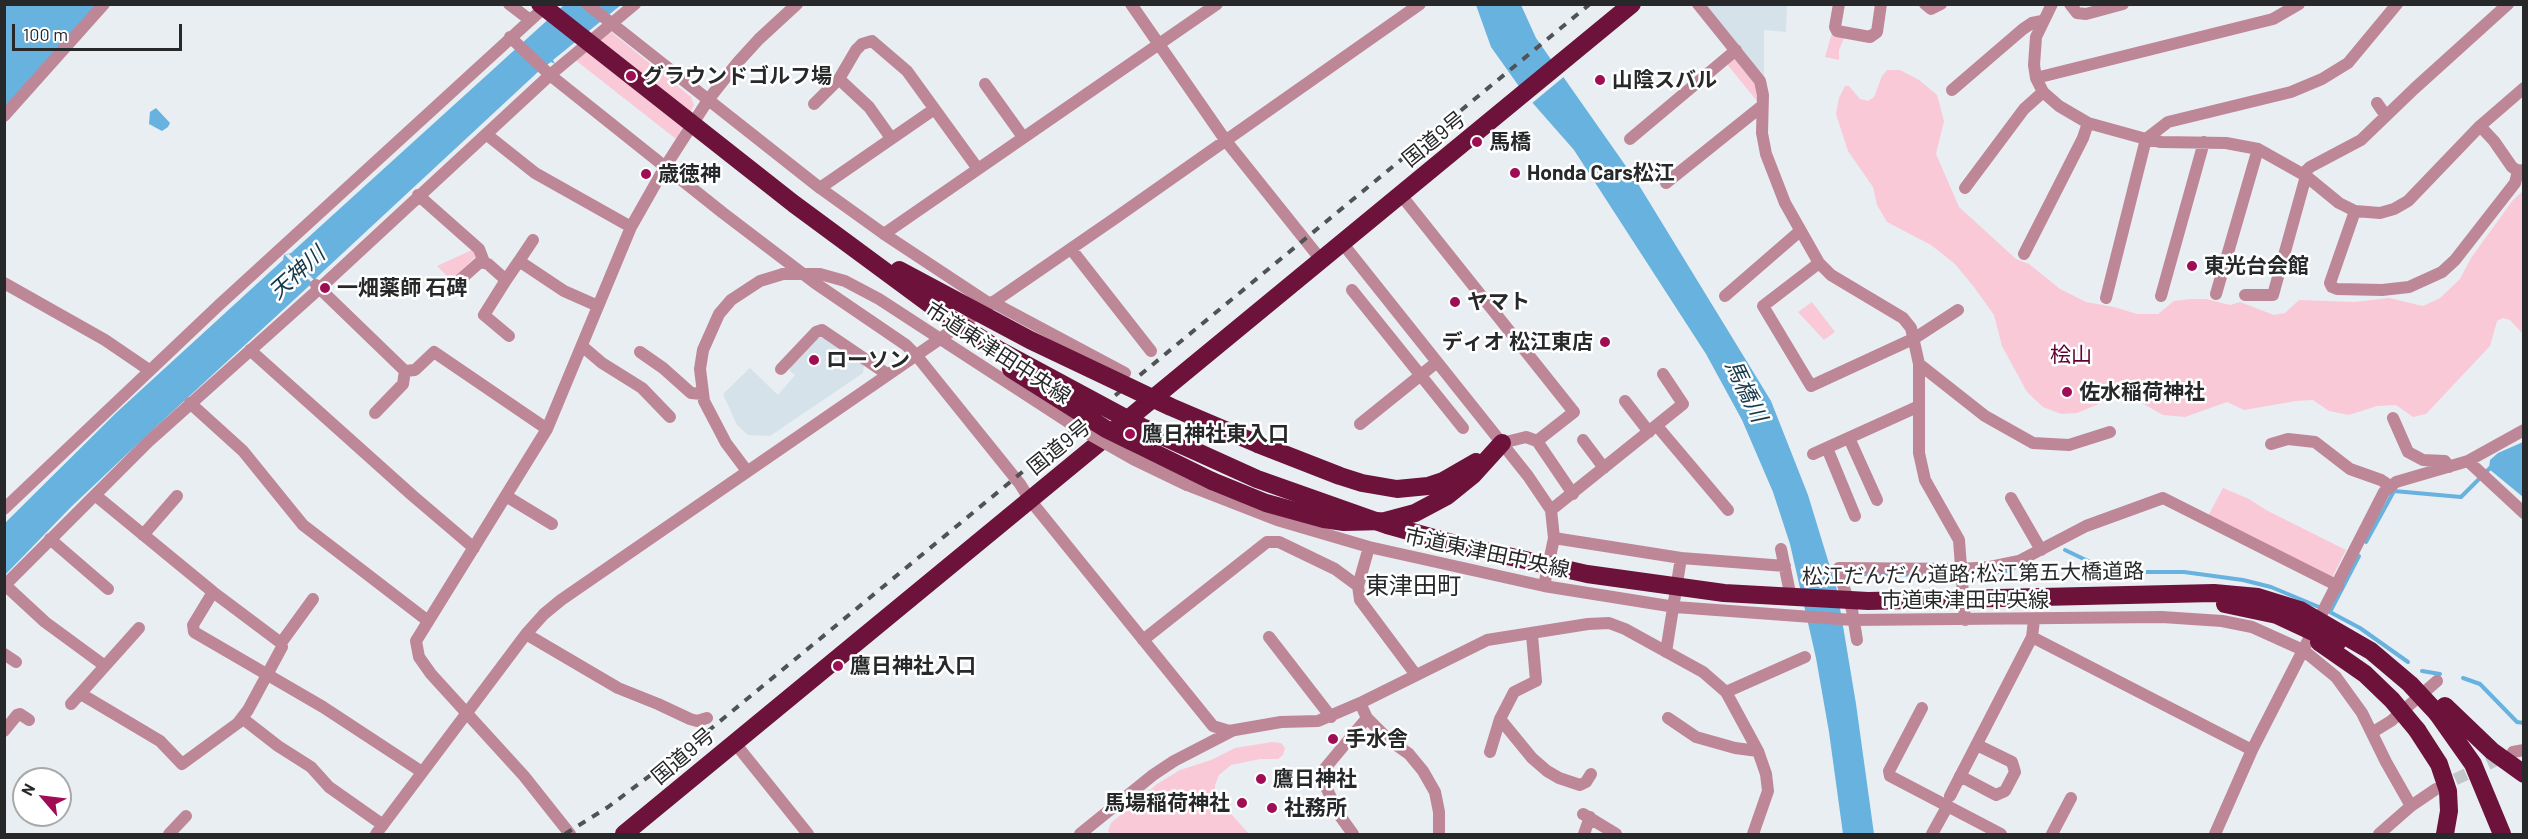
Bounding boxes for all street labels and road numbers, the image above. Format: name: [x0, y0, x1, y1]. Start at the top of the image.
street label: 国道9号: [1397, 106, 1471, 172]
street label: 市道東津田中央線: [921, 297, 1075, 409]
street label: 国道9号: [1022, 414, 1096, 480]
street label: 市道東津田中央線: [1402, 523, 1572, 583]
street label: 松江だんだん道路;松江第五大橋道路: [1802, 558, 2144, 590]
street label: 市道東津田中央線: [1881, 587, 2049, 613]
street label: 国道9号: [647, 723, 719, 789]

